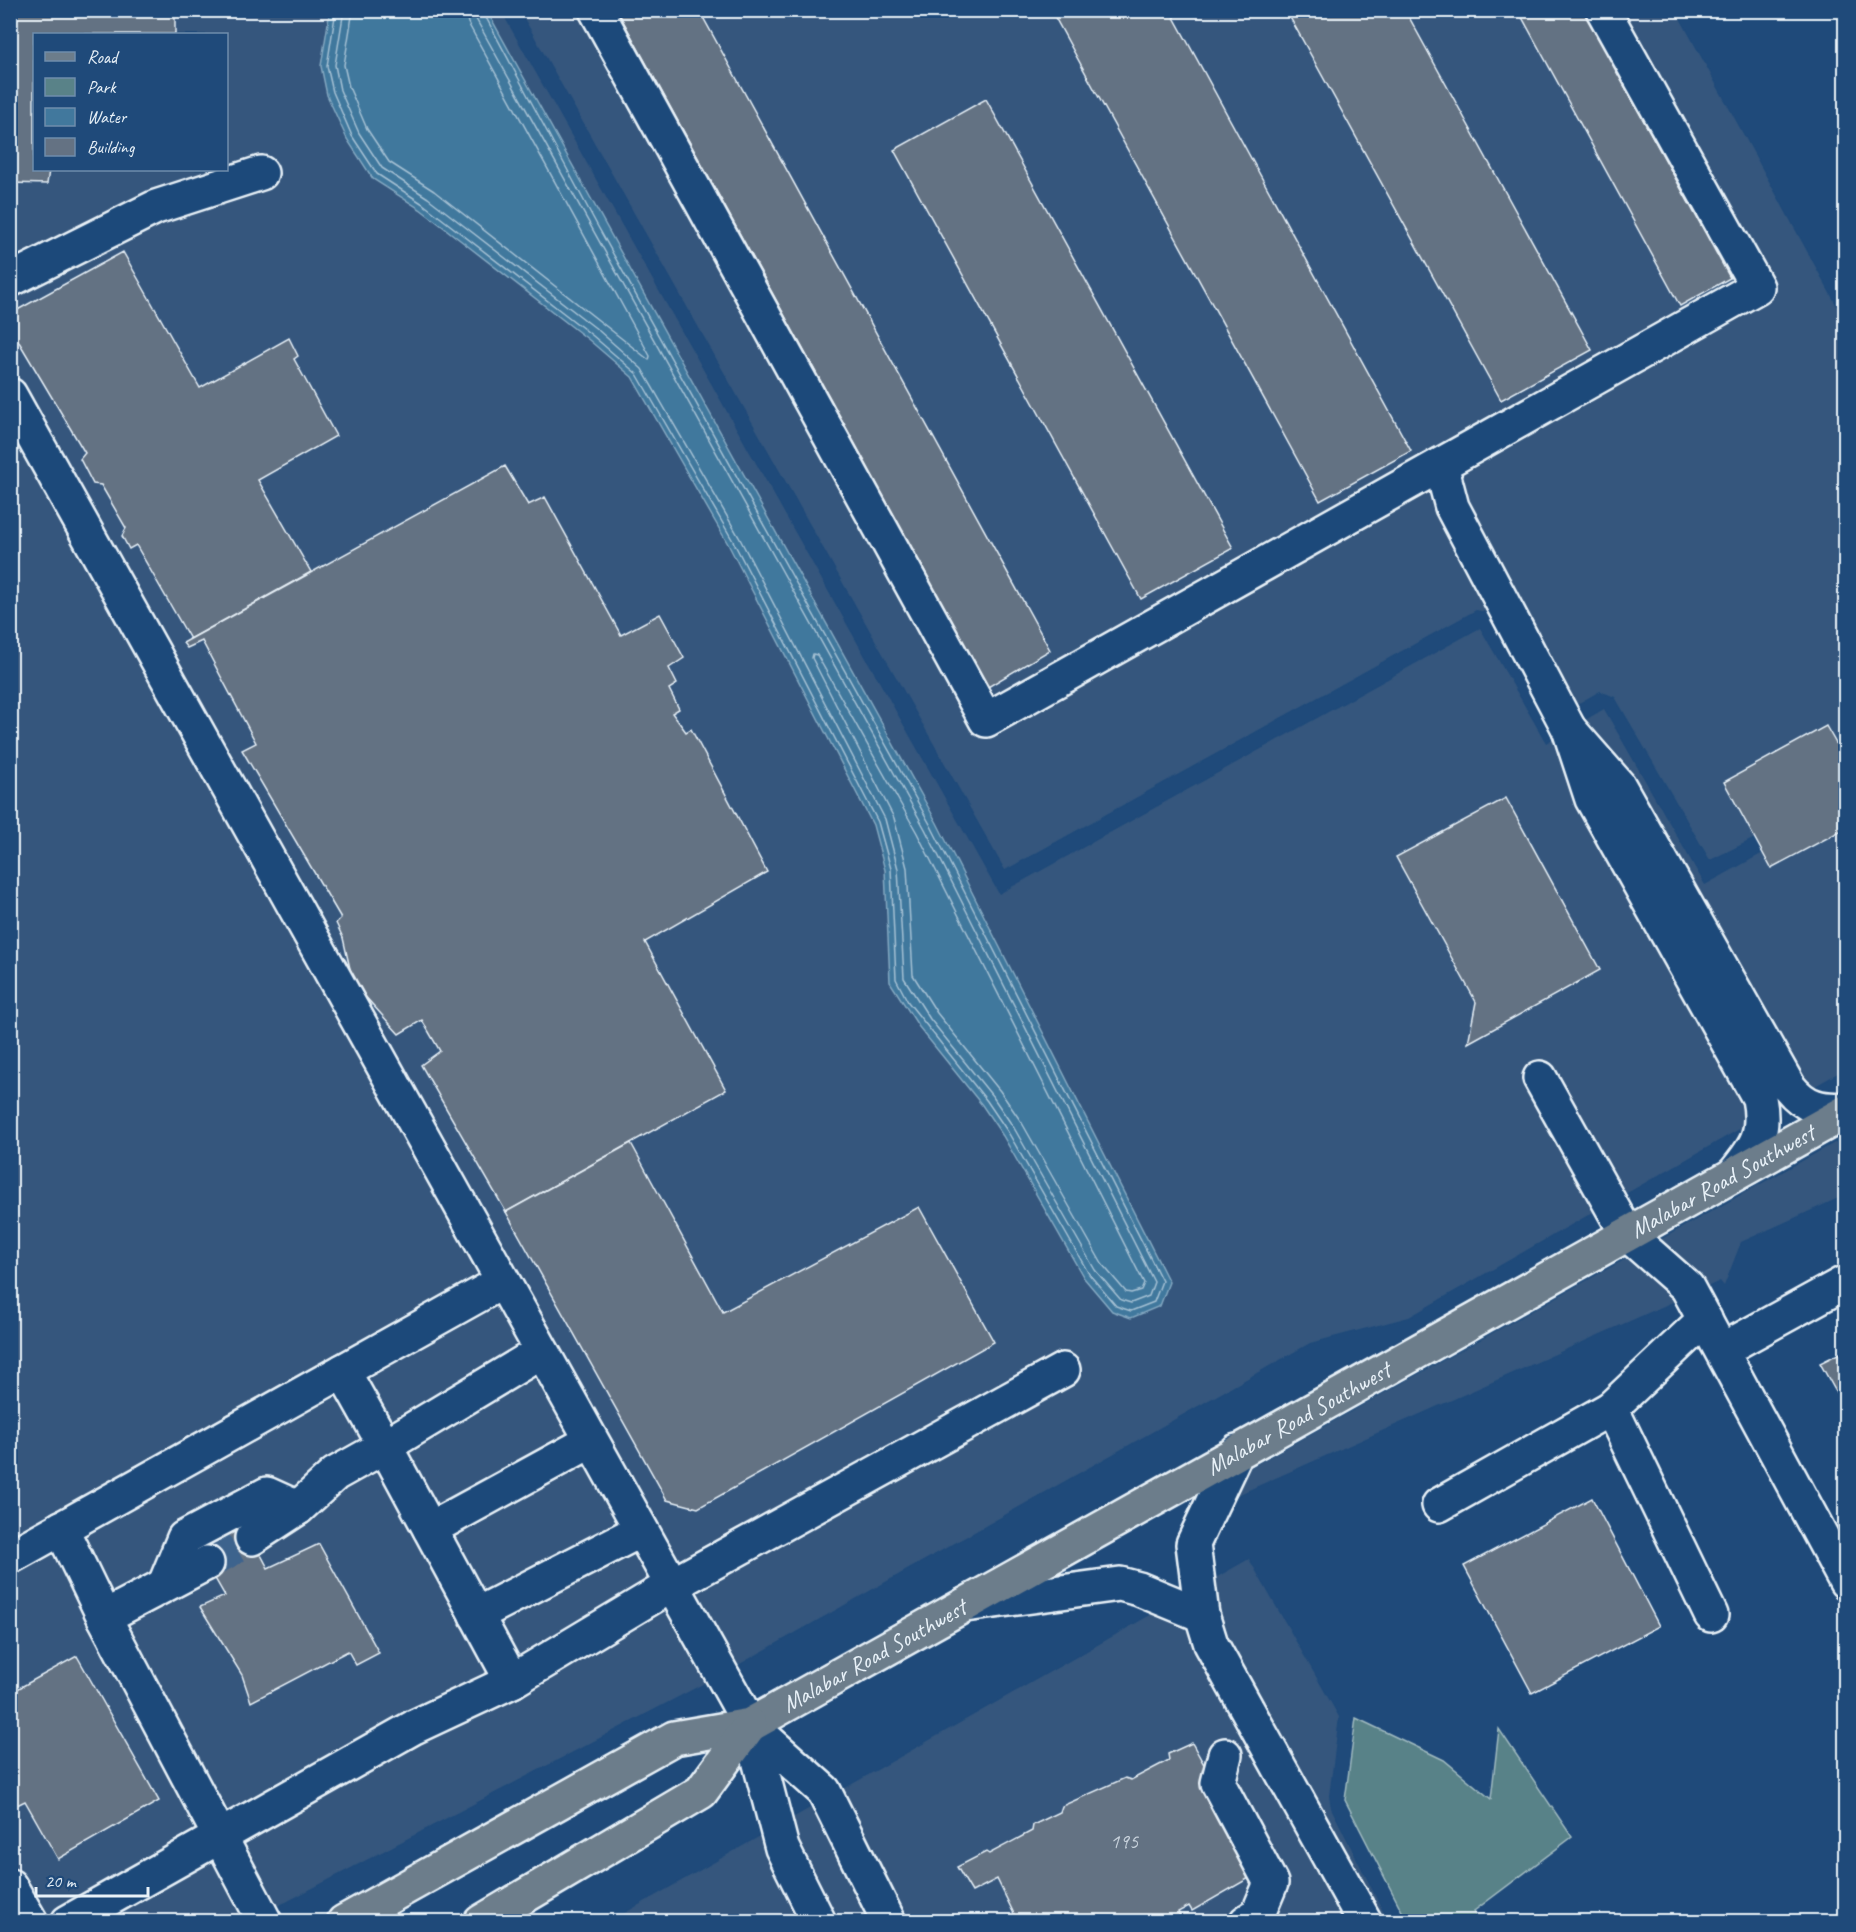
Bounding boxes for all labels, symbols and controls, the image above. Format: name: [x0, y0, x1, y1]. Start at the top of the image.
legend: [33, 33, 228, 171]
text: Road: [87, 46, 120, 68]
text: Park: [87, 76, 117, 98]
text: Water: [87, 106, 128, 128]
text: Building: [87, 136, 136, 158]
street label: Malabar Road Southwest: [1625, 1116, 1822, 1245]
street label: Malabar Road Southwest: [1201, 1353, 1398, 1482]
street label: Malabar Road Southwest: [777, 1591, 974, 1719]
house number: 195: [1110, 1828, 1140, 1854]
scale bar: [36, 1860, 148, 1898]
text: 20 m: [45, 1870, 78, 1892]

